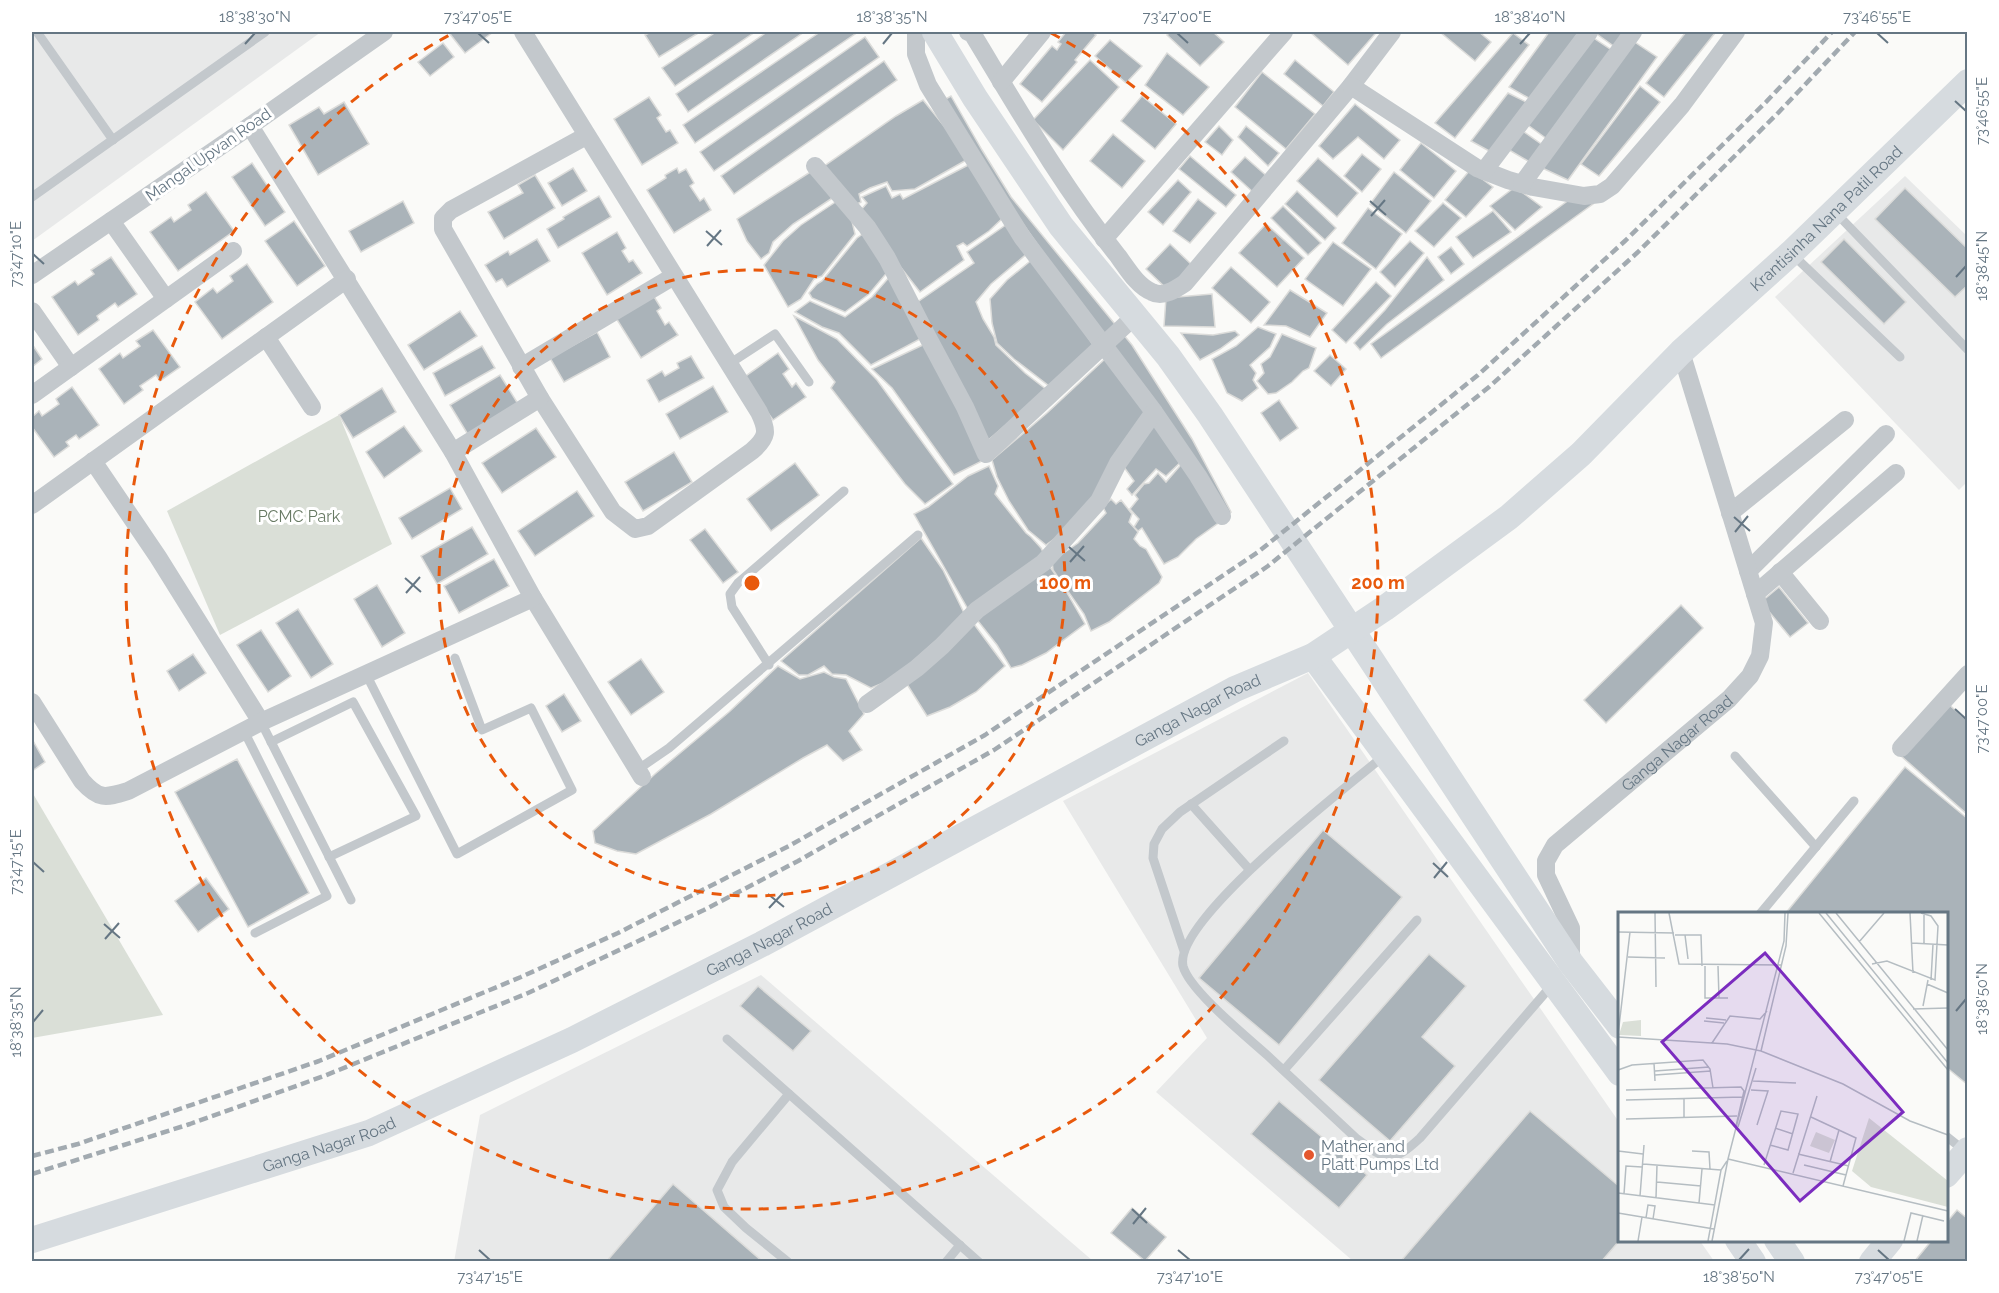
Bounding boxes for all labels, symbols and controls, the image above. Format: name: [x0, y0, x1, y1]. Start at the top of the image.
text: 18°38'30"N: [219, 8, 291, 26]
text: 73°47'05"E: [444, 8, 512, 26]
text: 18°38'35"N: [857, 8, 927, 26]
text: 73°47'00"E: [1142, 8, 1212, 26]
text: 18°38'40"N: [1494, 8, 1566, 26]
text: 73°46'55"E: [1843, 8, 1911, 26]
text: 73°46'55"E: [1973, 77, 1991, 145]
street label: Mangal Upvan Road: [142, 104, 275, 205]
street label: Krantisinha Nana Patil Road: [1746, 142, 1906, 295]
text: 73°47'10"E: [7, 221, 25, 287]
text: 18°38'45"N: [1973, 231, 1991, 301]
park label: PCMC Park: [258, 507, 341, 526]
text: 100 m: [1039, 572, 1091, 593]
text: 200 m: [1351, 572, 1405, 593]
centre of rings: [742, 573, 762, 593]
street label: Ganga Nagar Road: [1131, 670, 1264, 751]
text: 73°47'00"E: [1973, 684, 1991, 754]
street label: Ganga Nagar Road: [1618, 691, 1737, 795]
text: 73°47'15"E: [7, 829, 25, 895]
street label: Ganga Nagar Road: [703, 899, 836, 981]
inset map: [1618, 912, 1948, 1242]
text: 18°38'50"N: [1973, 963, 1991, 1035]
text: 18°38'35"N: [7, 987, 25, 1057]
street label: Ganga Nagar Road: [260, 1113, 399, 1176]
place label: Mather and Platt Pumps Ltd: [1321, 1137, 1439, 1174]
marker: Mather and Platt Pumps Ltd: [1302, 1148, 1316, 1162]
text: 73°47'15"E: [457, 1268, 523, 1286]
text: 73°47'10"E: [1157, 1268, 1223, 1286]
text: 18°38'50"N: [1703, 1268, 1775, 1286]
text: 73°47'05"E: [1855, 1268, 1923, 1286]

